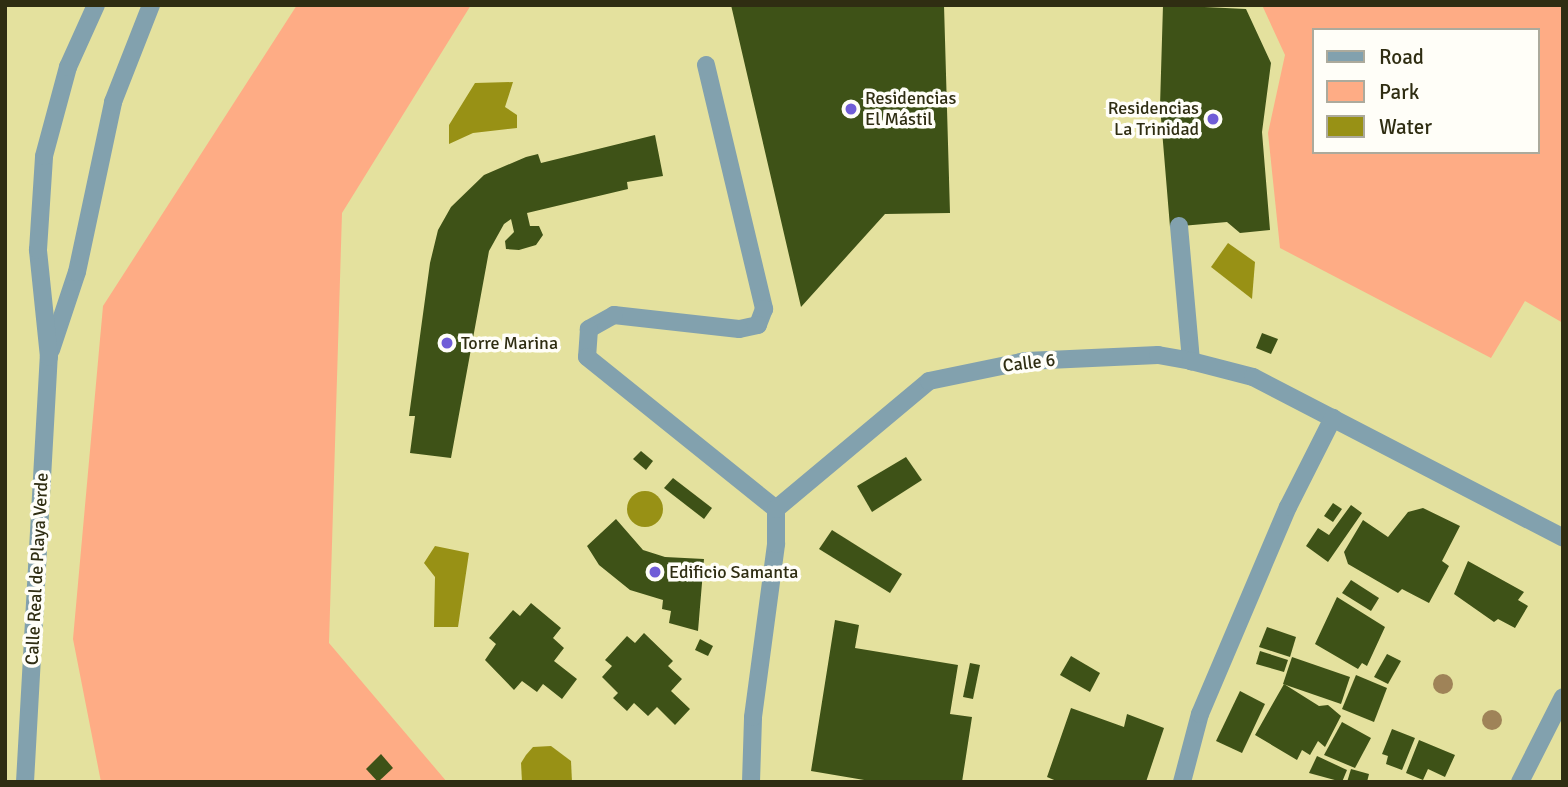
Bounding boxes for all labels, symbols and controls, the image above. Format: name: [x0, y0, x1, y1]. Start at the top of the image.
legend: [1312, 28, 1540, 154]
text: Road: [1379, 44, 1424, 70]
text: Park: [1379, 79, 1419, 105]
place label: Residencias El Mástil: [865, 88, 956, 130]
place label: Residencias La Trinidad: [1108, 98, 1199, 140]
marker: Residencias El Mástil: [843, 101, 859, 117]
marker: Residencias La Trinidad: [1205, 111, 1221, 127]
text: Water: [1379, 114, 1432, 140]
place label: Torre Marina: [461, 332, 558, 354]
marker: Torre Marina: [439, 335, 455, 351]
street label: Calle 6: [1002, 349, 1056, 377]
street label: Calle Real de Playa Verde: [21, 472, 53, 666]
place label: Edificio Samanta: [669, 561, 798, 583]
marker: Edificio Samanta: [647, 564, 663, 580]

